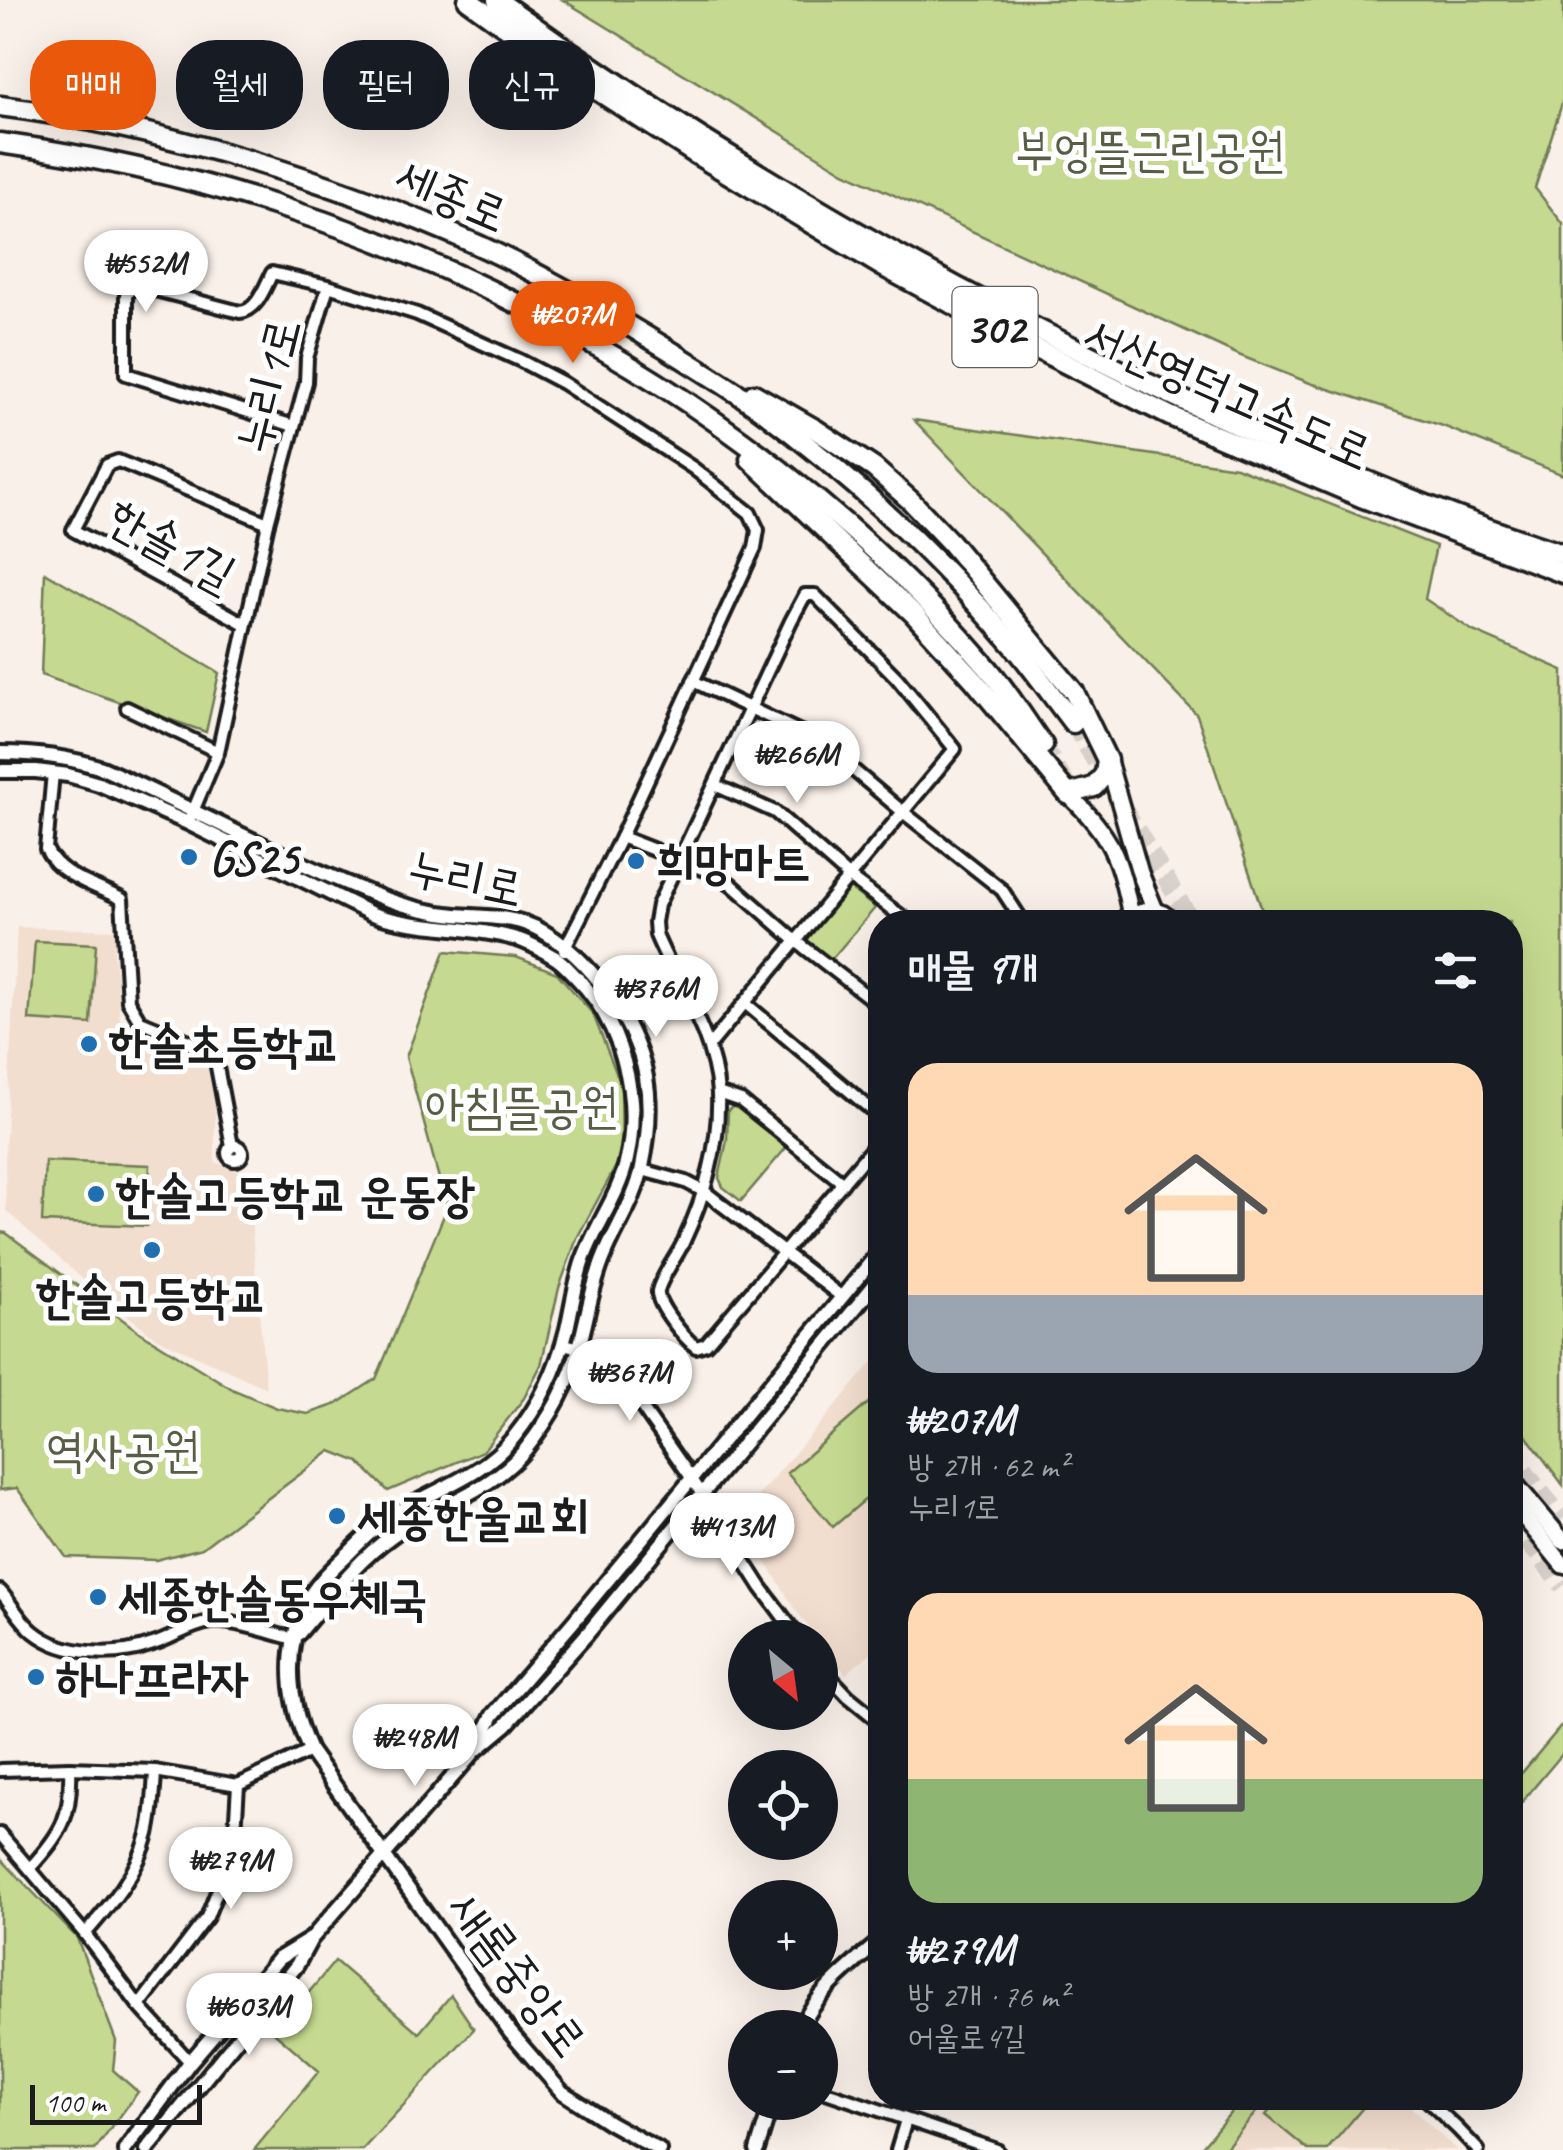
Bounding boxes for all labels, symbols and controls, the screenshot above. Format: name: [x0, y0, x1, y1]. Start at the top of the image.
chip: 매매: [30, 40, 156, 130]
chip: 월세: [176, 40, 303, 130]
chip: 필터: [323, 40, 449, 130]
chip: 신규: [469, 40, 595, 130]
park label: 부엉뜰근린공원: [1015, 120, 1285, 180]
street label: 세종로: [387, 145, 517, 245]
pin: ₩552M: [76, 230, 216, 315]
text: ₩552M: [106, 242, 186, 283]
pin: ₩207M: [503, 281, 643, 366]
road number: 302: [952, 287, 1038, 367]
text: ₩207M: [533, 293, 613, 334]
street label: 서산영덕고속도로: [1074, 303, 1381, 483]
street label: 누리1로: [222, 311, 314, 459]
street label: 한솔1길: [97, 485, 246, 604]
pin: ₩266M: [727, 721, 867, 806]
text: ₩266M: [756, 733, 838, 774]
place label: GS25: [209, 828, 302, 888]
place label: 희망마트: [656, 832, 811, 892]
street label: 누리로: [403, 837, 529, 919]
marker: GS25: [178, 846, 200, 868]
marker: 희망마트: [625, 850, 647, 872]
text: 매물 9개: [908, 943, 1038, 996]
icon: filters: [1428, 943, 1483, 998]
pin: ₩376M: [586, 955, 726, 1040]
text: ₩376M: [615, 967, 697, 1008]
place label: 한솔초등학교: [108, 1015, 341, 1075]
marker: 한솔초등학교: [78, 1033, 100, 1055]
park label: 아침뜰공원: [425, 1076, 619, 1136]
icon: home: [1106, 1128, 1286, 1308]
place label: 한솔고등학교 운동장: [115, 1165, 476, 1225]
marker: 한솔고등학교 운동장: [85, 1183, 107, 1205]
marker: 한솔고등학교: [141, 1239, 163, 1261]
place label: 한솔고등학교: [35, 1266, 268, 1326]
pin: ₩367M: [560, 1339, 700, 1424]
text: ₩367M: [589, 1351, 671, 1392]
text: ₩207M: [908, 1393, 1014, 1446]
park label: 역사공원: [46, 1420, 200, 1480]
text: 방 2개 · 62 m²: [908, 1446, 1068, 1487]
place label: 세종한울교회: [357, 1487, 589, 1547]
text: 누리1로: [908, 1487, 1000, 1528]
pin: ₩413M: [662, 1493, 802, 1578]
marker: 세종한울교회: [326, 1505, 348, 1527]
text: ₩413M: [692, 1505, 772, 1546]
place label: 세종한솔동우체국: [118, 1568, 427, 1628]
marker: 세종한솔동우체국: [87, 1586, 109, 1608]
north arrow: [728, 1620, 838, 1730]
map controls: [728, 1620, 838, 2120]
place label: 하나프라자: [56, 1648, 249, 1708]
icon: home: [1106, 1658, 1286, 1838]
marker: 하나프라자: [25, 1666, 47, 1688]
pin: ₩248M: [345, 1704, 485, 1789]
text: ₩248M: [375, 1716, 455, 1757]
button: locate: [728, 1750, 838, 1860]
pin: ₩279M: [161, 1827, 301, 1912]
text: ₩279M: [191, 1839, 271, 1880]
street label: 새롬중앙로: [436, 1878, 600, 2069]
button: +: [728, 1880, 838, 1990]
text: ₩279M: [908, 1923, 1014, 1976]
pin: ₩603M: [179, 1973, 319, 2058]
text: 방 2개 · 76 m²: [908, 1976, 1068, 2017]
text: ₩603M: [208, 1985, 290, 2026]
button: −: [728, 2010, 838, 2120]
text: 어울로4길: [908, 2017, 1025, 2058]
scale bar: [30, 2080, 202, 2124]
text: 100 m: [45, 2085, 105, 2120]

